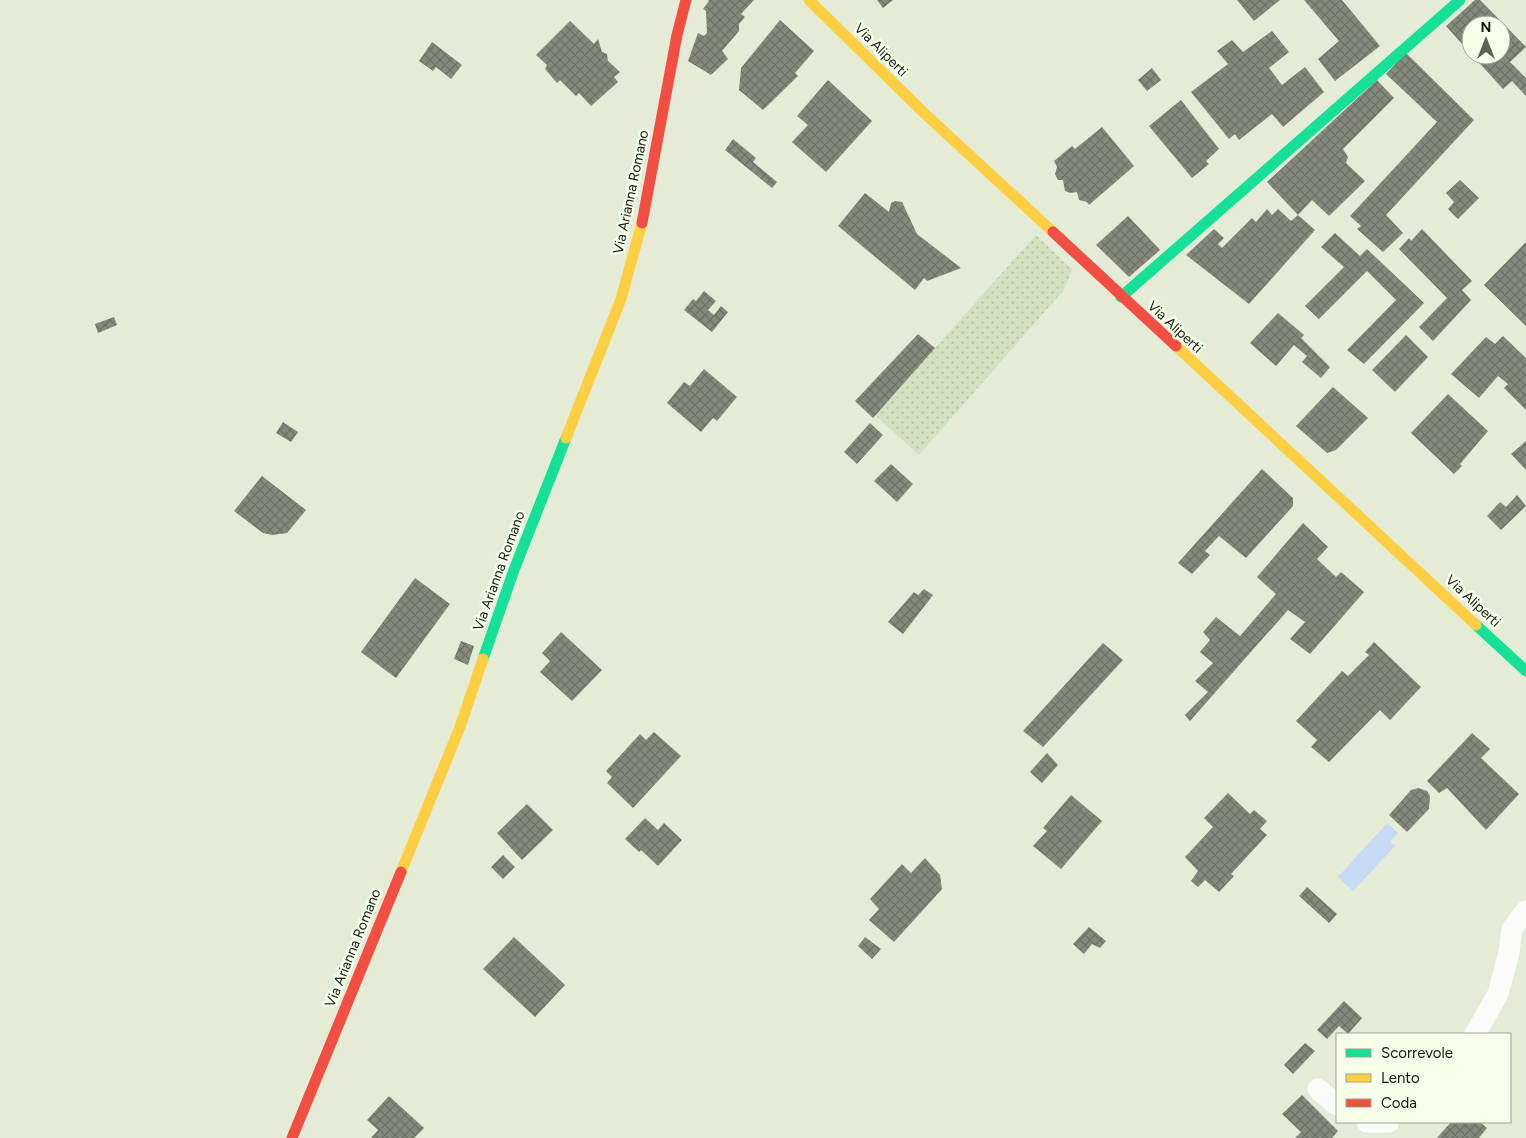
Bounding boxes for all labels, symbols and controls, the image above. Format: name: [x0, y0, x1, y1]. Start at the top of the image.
north arrow: [1461, 15, 1511, 65]
text: N: [1481, 19, 1491, 36]
street label: Via Aliperti: [851, 20, 911, 80]
street label: Via Arianna Romano: [610, 128, 652, 256]
street label: Via Aliperti: [1144, 297, 1206, 357]
street label: Via Arianna Romano: [469, 509, 529, 633]
street label: Via Aliperti: [1442, 571, 1504, 631]
street label: Via Arianna Romano: [321, 886, 385, 1010]
legend: [1336, 1033, 1511, 1123]
text: Scorrevole: [1381, 1044, 1453, 1062]
text: Lento: [1381, 1069, 1420, 1087]
text: Coda: [1381, 1094, 1417, 1112]

